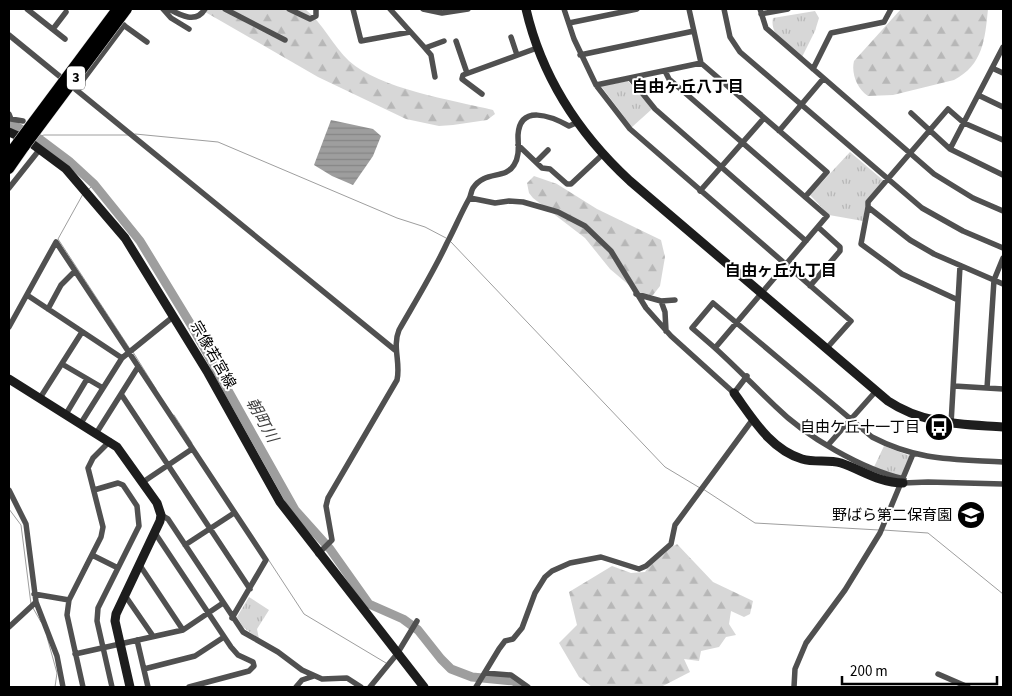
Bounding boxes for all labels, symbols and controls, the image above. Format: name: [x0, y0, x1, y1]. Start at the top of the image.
road number: 3: [67, 66, 85, 90]
district label: 自由ヶ丘八丁目: [632, 76, 744, 98]
district label: 自由ヶ丘九丁目: [725, 260, 837, 282]
street label: 宗像若宮線: [185, 317, 241, 393]
water label: 朝町川: [241, 394, 284, 448]
bus stop icon: 自由ケ丘十一丁目: [924, 412, 954, 442]
place label: 自由ケ丘十一丁目: [800, 417, 920, 438]
school or university icon: 野ばら第二保育園: [956, 500, 986, 530]
place label: 野ばら第二保育園: [832, 505, 952, 526]
scale bar: [842, 654, 997, 686]
text: 200 m: [850, 661, 888, 682]

